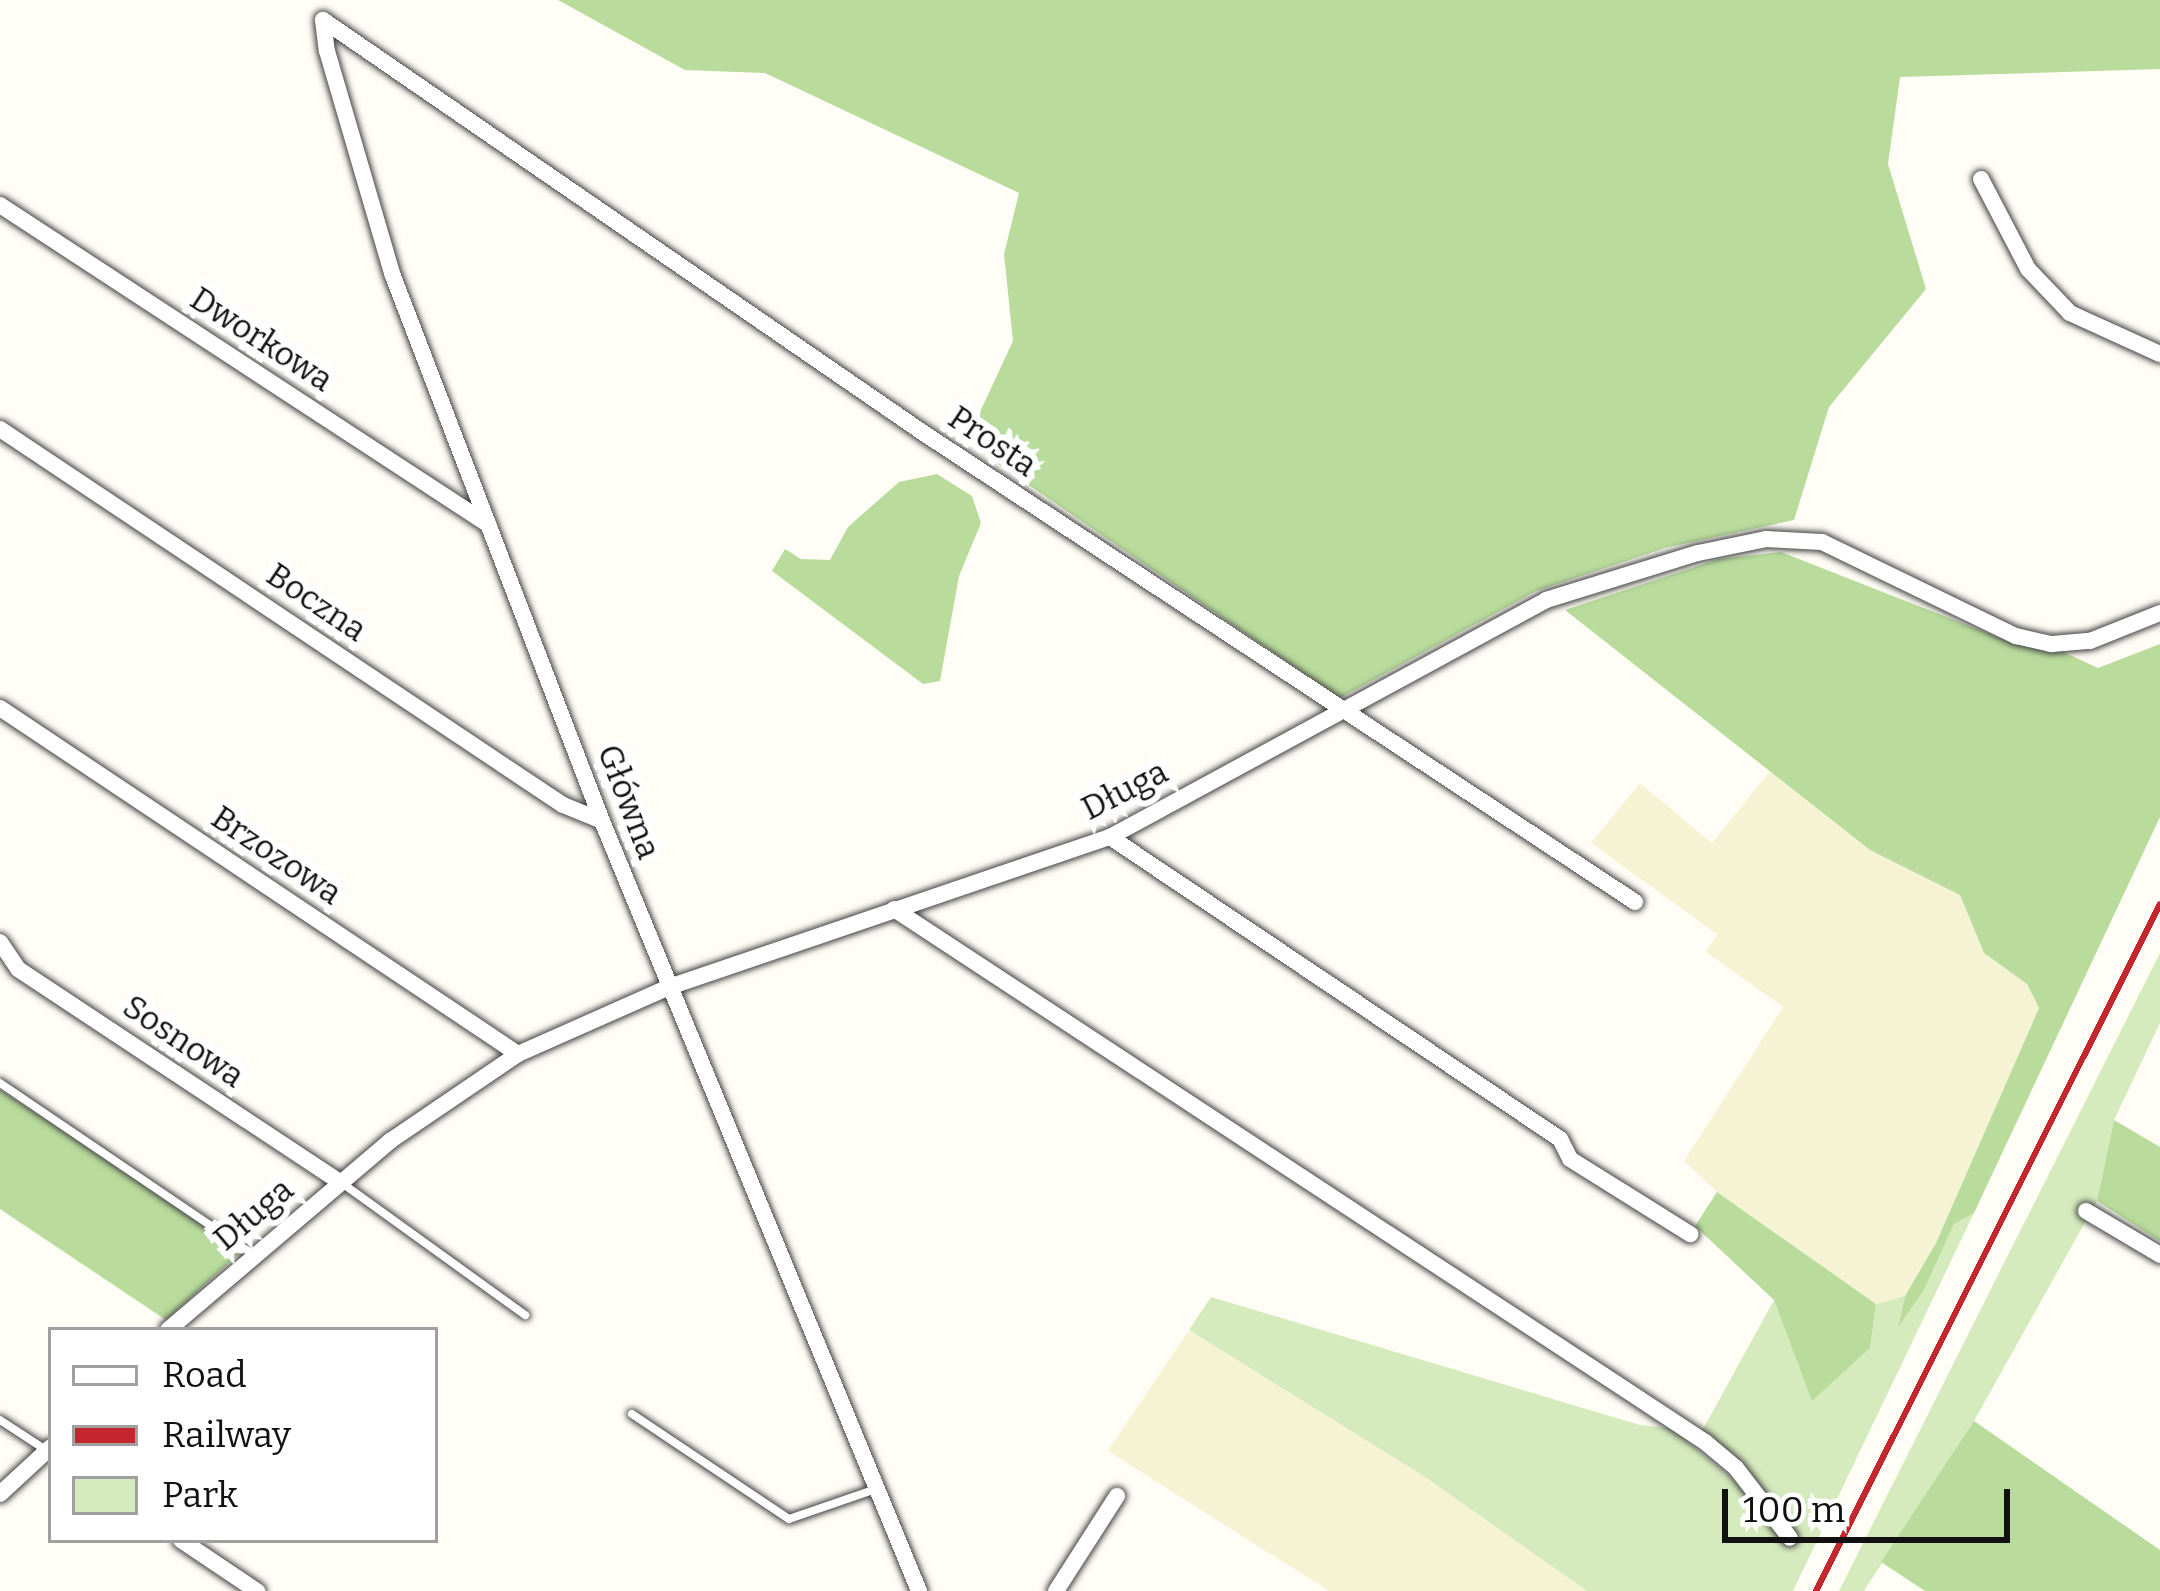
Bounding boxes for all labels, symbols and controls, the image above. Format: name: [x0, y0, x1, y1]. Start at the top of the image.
street label: Dworkowa: [182, 279, 340, 401]
street label: Prosta: [940, 398, 1044, 486]
street label: Boczna: [259, 555, 373, 651]
street label: Główna: [588, 739, 668, 865]
street label: Długa: [1075, 753, 1175, 829]
street label: Brzozowa: [204, 798, 348, 914]
street label: Sosnowa: [115, 987, 251, 1097]
street label: Długa: [206, 1170, 302, 1260]
legend: [48, 1327, 438, 1543]
text: Road: [162, 1353, 247, 1397]
text: Railway: [162, 1413, 291, 1457]
scale bar: [1728, 1465, 2016, 1539]
text: Park: [162, 1473, 238, 1517]
text: 100 m: [1743, 1488, 1845, 1532]

